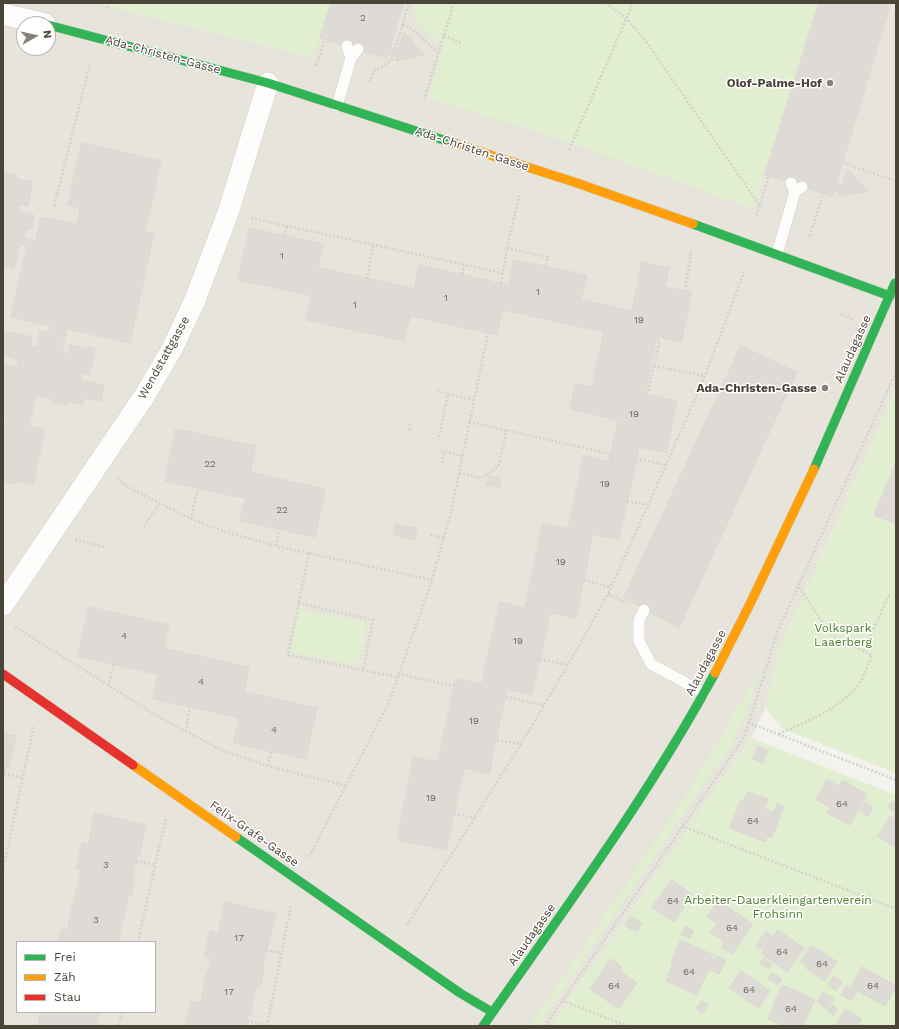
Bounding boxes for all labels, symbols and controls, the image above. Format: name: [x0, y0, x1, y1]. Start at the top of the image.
house number: 2: [360, 12, 366, 24]
north arrow: [16, 16, 56, 56]
text: N: [40, 29, 54, 39]
street label: Ada-Christen-Gasse: [104, 33, 222, 77]
place label: Olof-Palme-Hof: [727, 76, 822, 90]
marker: Olof-Palme-Hof: [825, 78, 835, 88]
street label: Ada-Christen-Gasse: [413, 124, 531, 174]
house number: 1: [280, 250, 284, 262]
house number: 1: [536, 286, 540, 298]
house number: 1: [444, 292, 448, 304]
house number: 1: [353, 299, 357, 311]
street label: Alaudagasse: [832, 313, 874, 385]
street label: Wendstattgasse: [135, 314, 193, 402]
house number: 19: [634, 314, 644, 326]
place label: Ada-Christen-Gasse: [696, 381, 817, 395]
marker: Ada-Christen-Gasse: [820, 383, 830, 393]
house number: 19: [629, 408, 639, 420]
house number: 22: [204, 458, 216, 470]
house number: 19: [600, 478, 610, 490]
house number: 22: [276, 504, 288, 516]
house number: 19: [556, 556, 566, 568]
park label: Volkspark Laaerberg: [814, 621, 872, 649]
street label: Alaudagasse: [683, 627, 729, 699]
house number: 4: [121, 630, 127, 642]
house number: 19: [513, 635, 523, 647]
house number: 4: [198, 676, 204, 688]
house number: 19: [469, 715, 479, 727]
house number: 4: [271, 724, 277, 736]
house number: 19: [426, 792, 436, 804]
street label: Felix-Grafe-Gasse: [207, 798, 301, 870]
house number: 64: [836, 798, 848, 810]
house number: 64: [747, 815, 759, 827]
house number: 3: [103, 859, 109, 871]
park label: Arbeiter-Dauerkleingartenverein Frohsinn: [684, 893, 872, 921]
house number: 64: [667, 895, 679, 907]
street label: Alaudagasse: [505, 901, 559, 969]
house number: 3: [93, 914, 99, 926]
house number: 64: [726, 922, 738, 934]
house number: 17: [234, 932, 244, 944]
legend: [16, 941, 156, 1013]
house number: 64: [776, 946, 788, 958]
text: Frei: [54, 950, 76, 964]
house number: 64: [816, 958, 828, 970]
house number: 64: [683, 966, 695, 978]
text: Zäh: [54, 970, 76, 984]
house number: 64: [608, 980, 620, 992]
house number: 64: [867, 980, 879, 992]
house number: 64: [743, 984, 755, 996]
house number: 17: [224, 986, 234, 998]
text: Stau: [54, 990, 81, 1004]
house number: 64: [785, 1003, 797, 1015]

